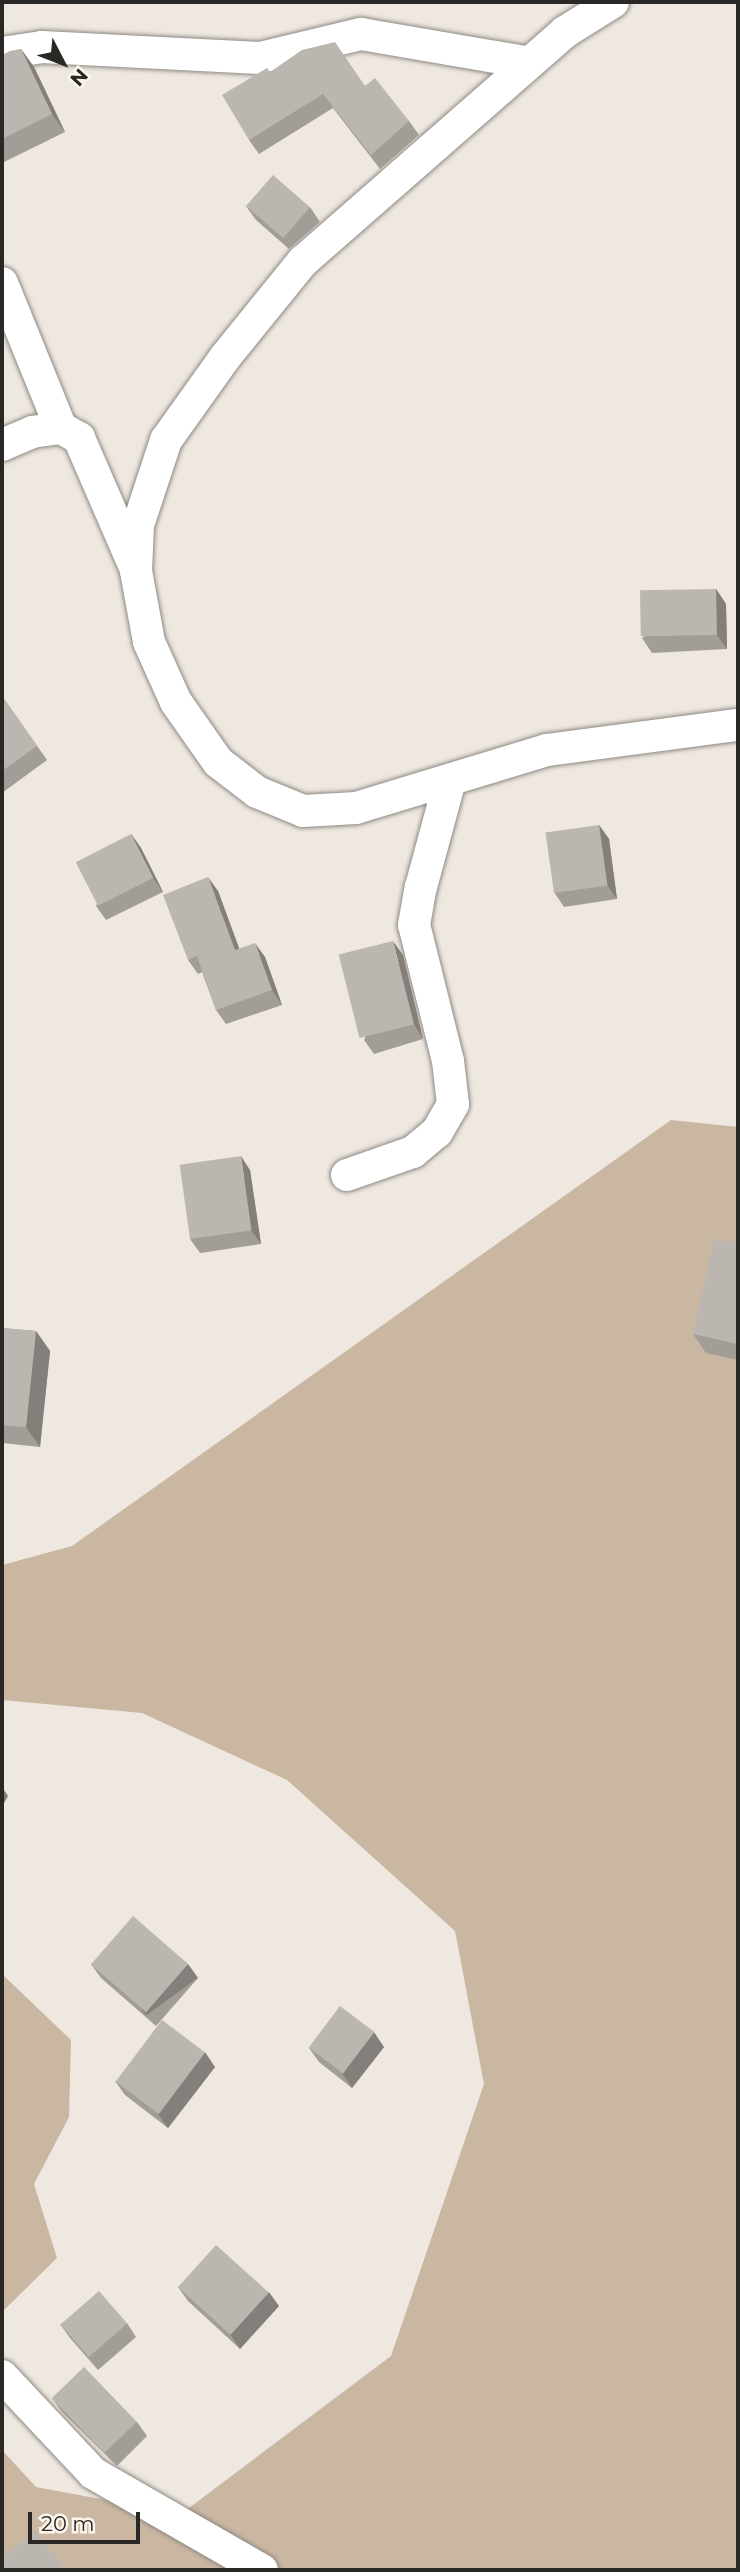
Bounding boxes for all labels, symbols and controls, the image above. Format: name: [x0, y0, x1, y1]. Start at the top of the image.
north arrow: [28, 28, 98, 98]
text: N: [65, 64, 93, 91]
scale bar: [32, 2498, 144, 2542]
text: 20 m: [41, 2511, 95, 2536]

